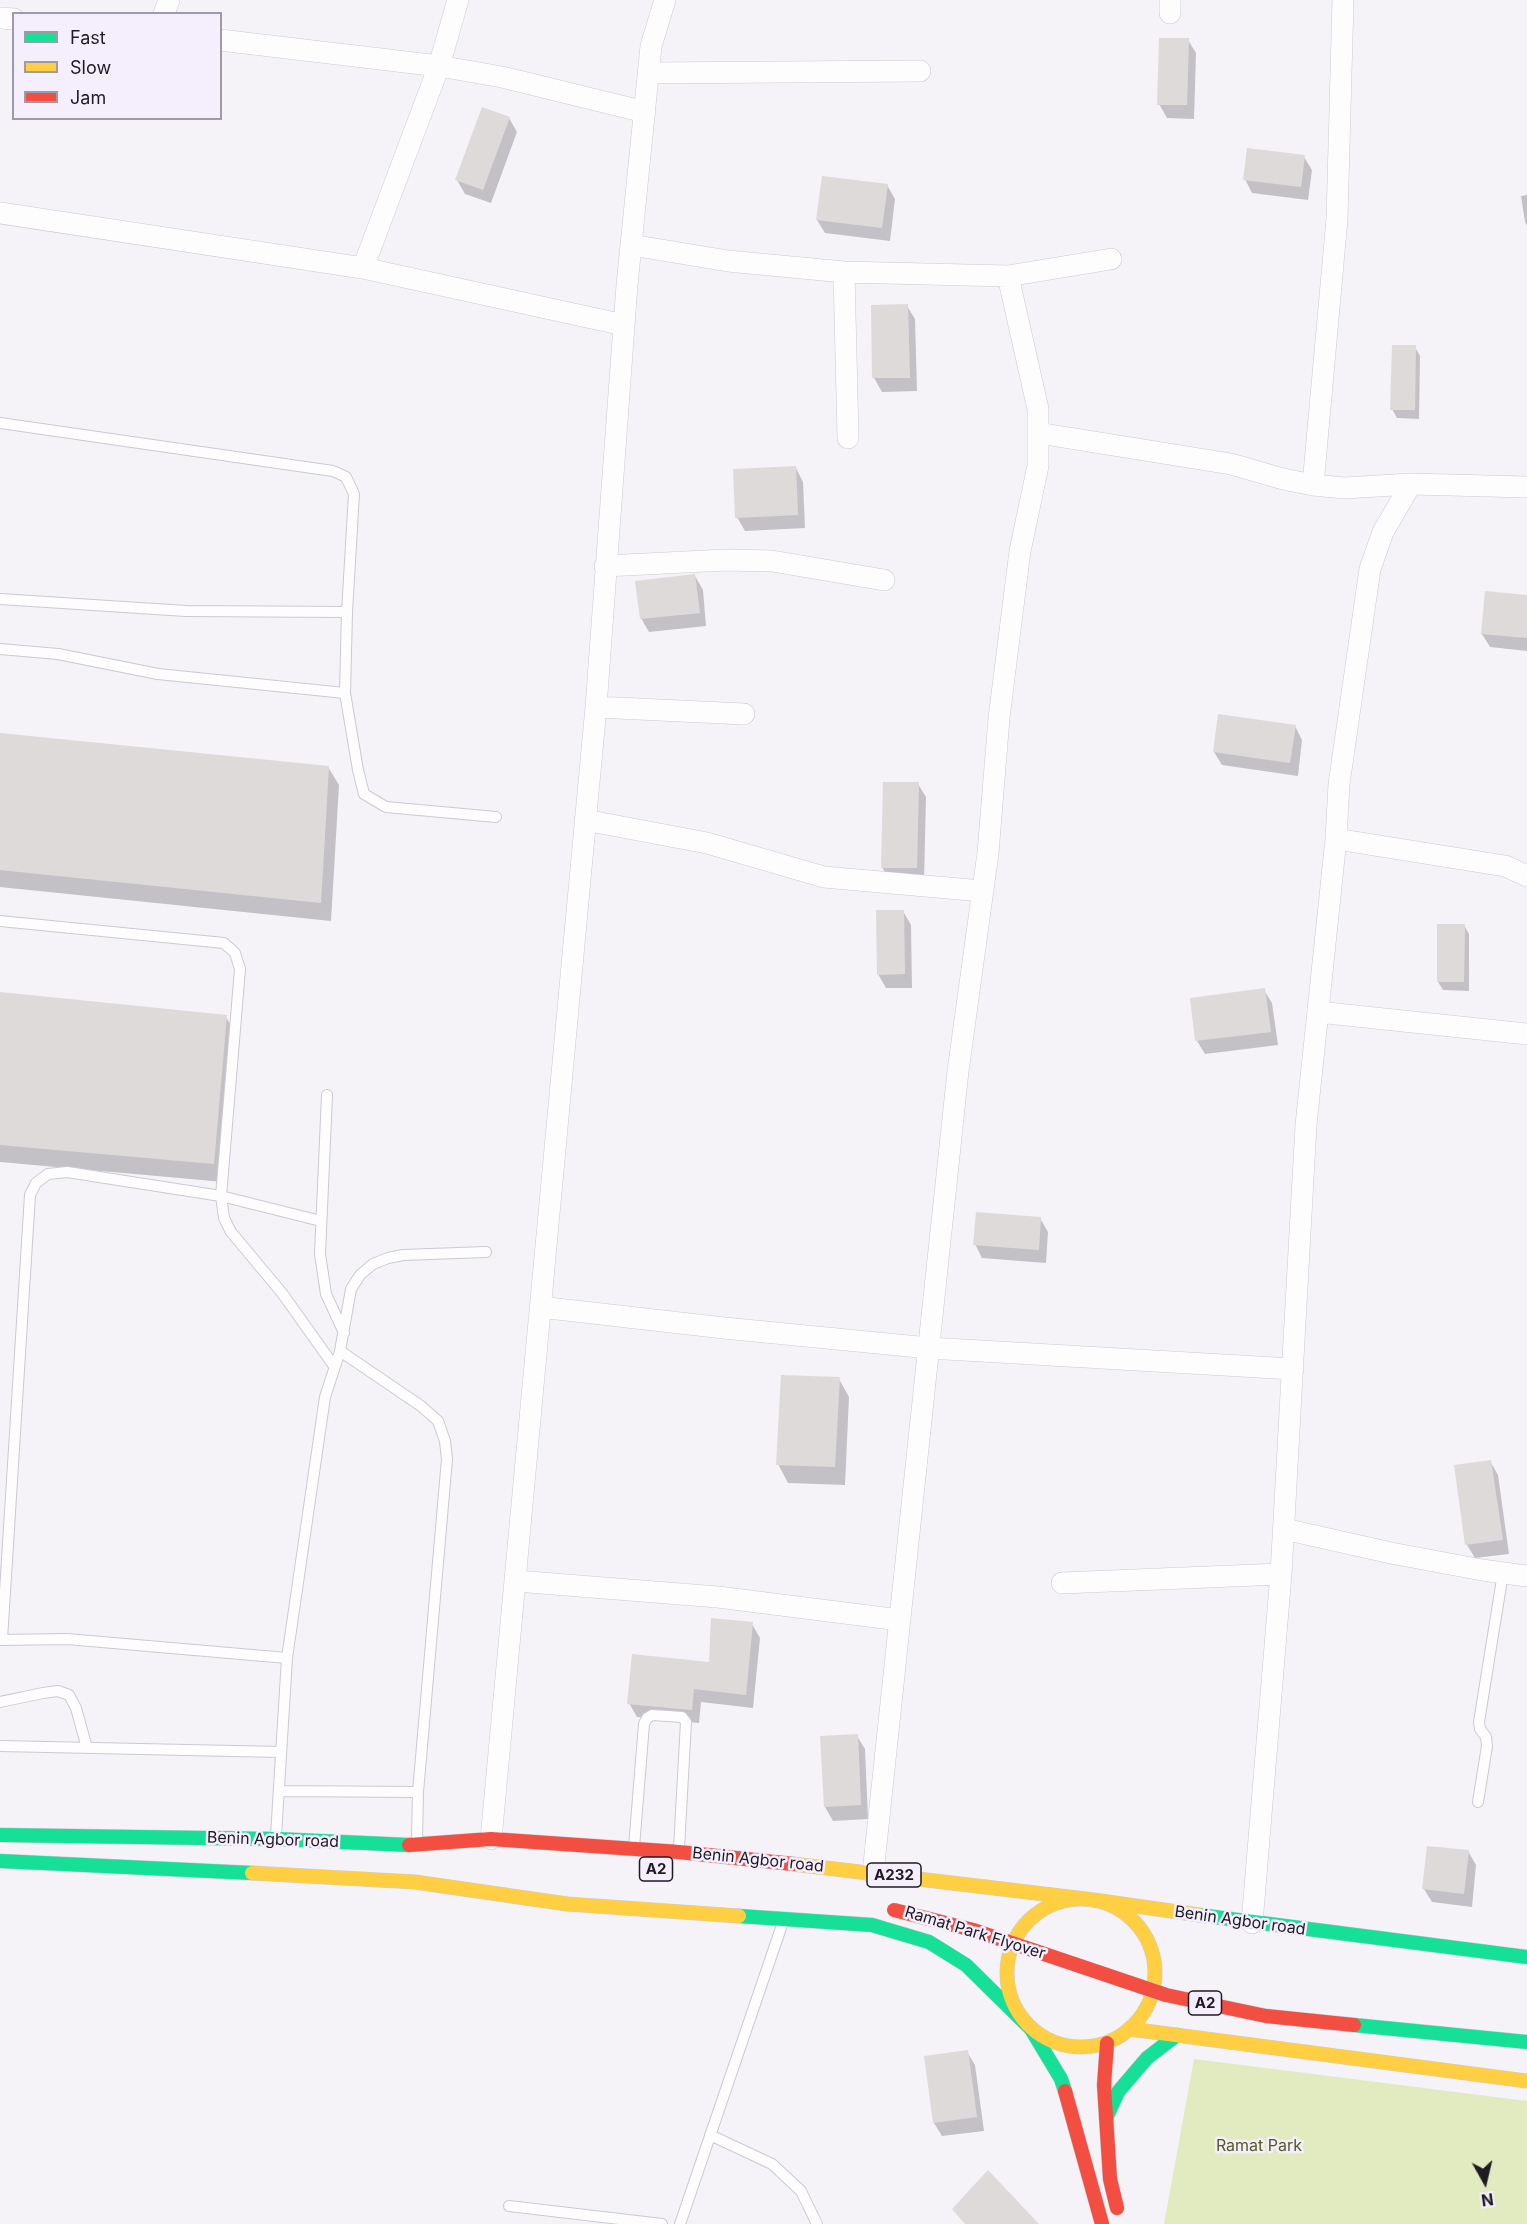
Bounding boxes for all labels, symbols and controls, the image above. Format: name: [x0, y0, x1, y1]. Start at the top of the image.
legend: [12, 12, 222, 120]
text: Fast: [70, 27, 106, 48]
text: Slow: [70, 57, 111, 78]
text: Jam: [70, 87, 106, 108]
street label: Benin Agbor road: [207, 1828, 339, 1852]
street label: Benin Agbor road: [691, 1844, 825, 1876]
road number: A2: [640, 1857, 672, 1881]
road number: A232: [867, 1863, 921, 1887]
street label: Ramat Park Flyover: [902, 1902, 1048, 1964]
street label: Benin Agbor road: [1173, 1902, 1307, 1940]
road number: A2: [1188, 1991, 1222, 2015]
park label: Ramat Park: [1216, 2136, 1302, 2156]
north arrow: [1455, 2152, 1515, 2212]
text: N: [1480, 2189, 1495, 2211]

